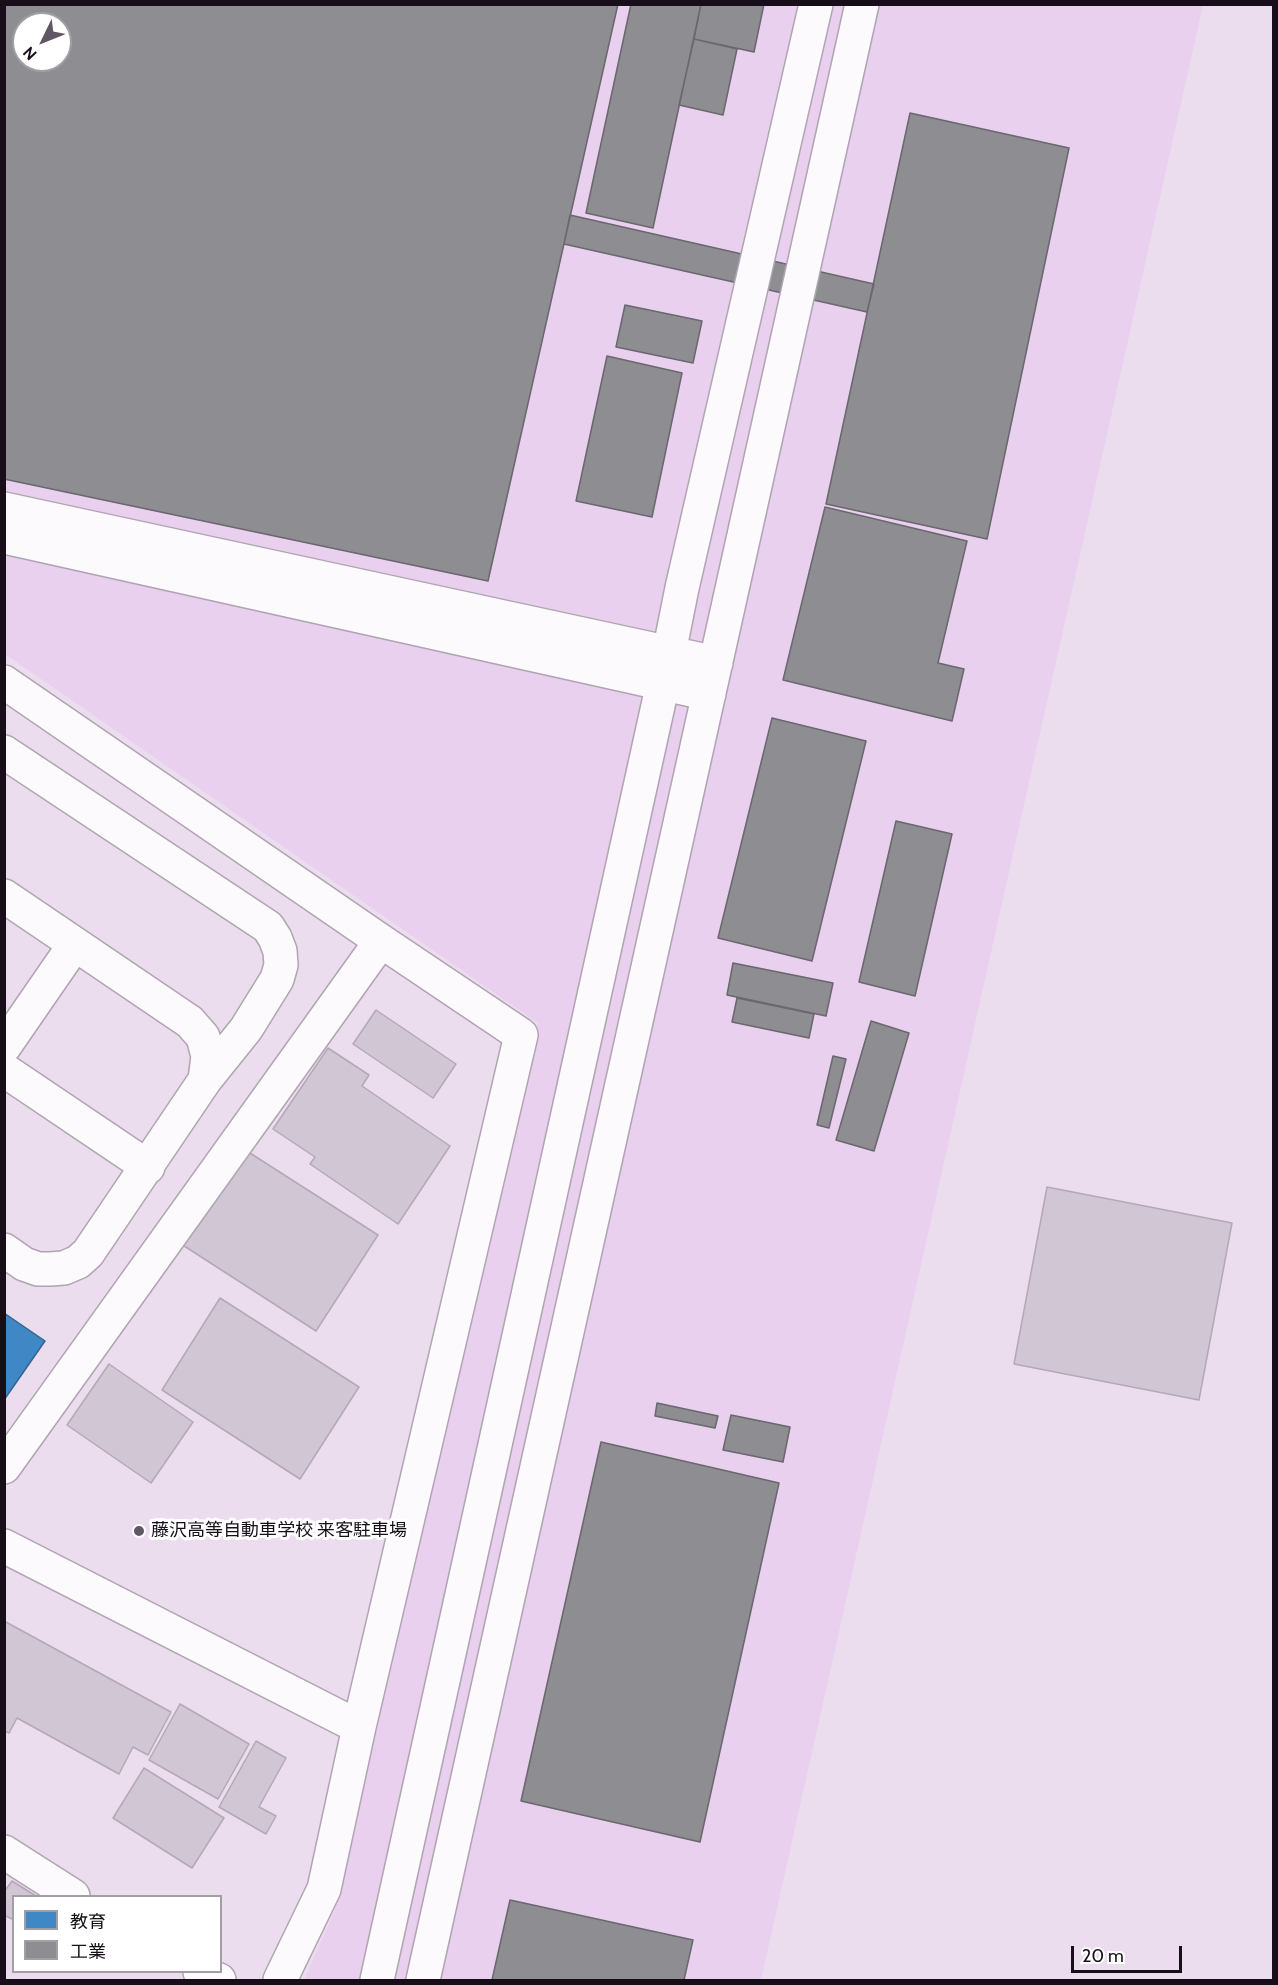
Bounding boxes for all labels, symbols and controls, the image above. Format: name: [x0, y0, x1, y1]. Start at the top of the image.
north arrow: [12, 12, 72, 72]
text: N: [19, 43, 41, 64]
place label: 藤沢高等自動車学校 来客駐車場: [151, 1520, 407, 1542]
marker: 藤沢高等自動車学校 来客駐車場: [132, 1524, 146, 1538]
legend: [12, 1895, 222, 1973]
text: 教育: [70, 1911, 106, 1933]
scale bar: [1074, 1934, 1185, 1972]
text: 工業: [70, 1941, 106, 1963]
text: 20 m: [1082, 1945, 1124, 1967]

